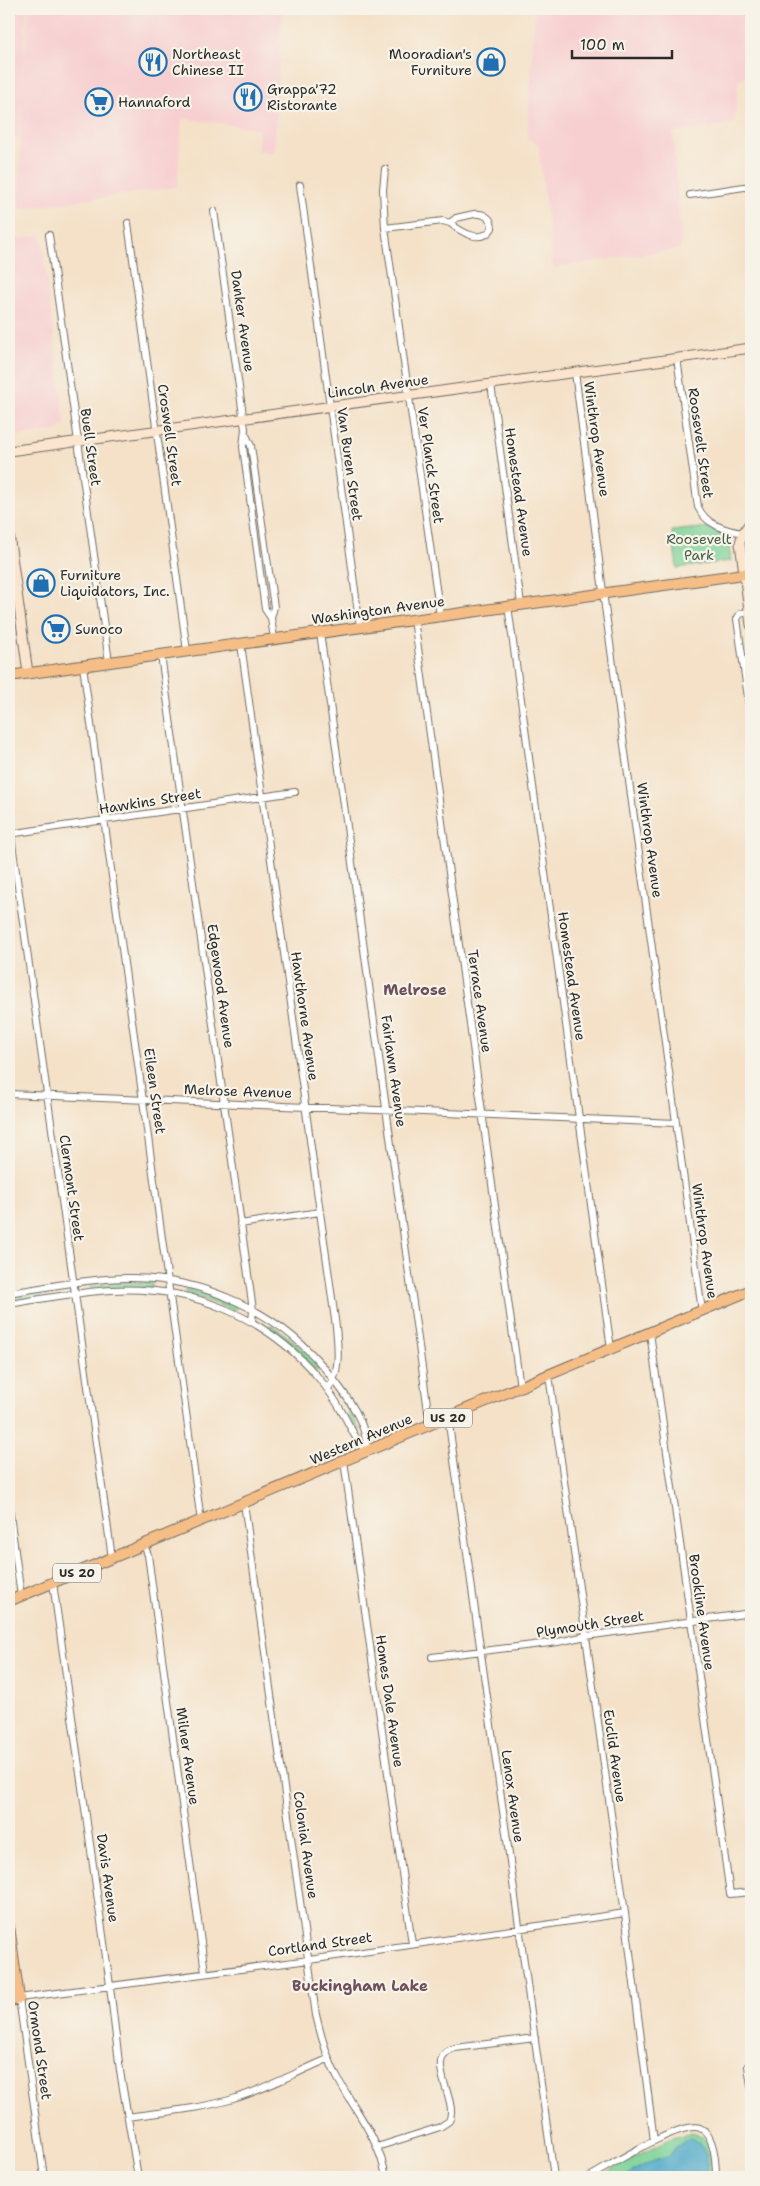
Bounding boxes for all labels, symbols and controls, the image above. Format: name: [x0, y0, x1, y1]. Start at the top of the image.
scale bar: [572, 28, 672, 60]
text: 100 m: [580, 35, 625, 55]
place label: Northeast Chinese II: [172, 45, 244, 79]
place label: Mooradian's Furniture: [389, 45, 472, 79]
restaurant icon: Northeast Chinese II: [138, 47, 168, 77]
shop icon: Mooradian's Furniture: [476, 47, 506, 77]
place label: Grappa'72 Ristorante: [267, 80, 338, 114]
restaurant icon: Grappa'72 Ristorante: [233, 82, 263, 112]
supermarket icon: Hannaford: [84, 87, 114, 117]
place label: Hannaford: [118, 93, 190, 111]
street label: Danker Avenue: [227, 269, 259, 373]
street label: Lincoln Avenue: [326, 370, 430, 402]
street label: Winthrop Avenue: [580, 380, 614, 498]
street label: Croswell Street: [154, 383, 186, 487]
street label: Roosevelt Street: [684, 386, 718, 500]
street label: Ver Planck Street: [414, 405, 448, 525]
street label: Van Buren Street: [333, 406, 367, 522]
street label: Buell Street: [77, 407, 105, 487]
street label: Homestead Avenue: [501, 426, 537, 558]
park label: Roosevelt Park: [666, 530, 732, 564]
place label: Furniture Liquidators, Inc.: [60, 566, 170, 600]
shop icon: Furniture Liquidators, Inc.: [26, 568, 56, 598]
street label: Washington Avenue: [310, 592, 446, 628]
supermarket icon: Sunoco: [41, 614, 71, 644]
place label: Sunoco: [75, 620, 123, 638]
street label: Winthrop Avenue: [633, 781, 667, 899]
street label: Hawkins Street: [98, 784, 202, 818]
street label: Homestead Avenue: [554, 910, 590, 1042]
street label: Edgewood Avenue: [203, 923, 239, 1049]
street label: Terrace Avenue: [464, 948, 496, 1054]
street label: Hawthorne Avenue: [287, 950, 323, 1082]
district label: Melrose: [383, 980, 447, 1000]
street label: Fairlawn Avenue: [377, 1014, 411, 1128]
street label: Eileen Street: [140, 1047, 170, 1135]
street label: Melrose Avenue: [184, 1080, 292, 1102]
street label: Clermont Street: [56, 1134, 88, 1242]
street label: Winthrop Avenue: [688, 1182, 722, 1300]
street label: Western Avenue: [307, 1409, 415, 1469]
road number: US 20: [424, 1409, 472, 1428]
street label: Brookline Avenue: [685, 1553, 719, 1671]
road number: US 20: [53, 1564, 101, 1582]
street label: Plymouth Street: [535, 1607, 645, 1641]
street label: Homes Dale Avenue: [372, 1634, 408, 1769]
street label: Milner Avenue: [172, 1706, 204, 1806]
street label: Euclid Avenue: [600, 1708, 630, 1804]
street label: Lenox Avenue: [498, 1748, 528, 1844]
street label: Colonial Avenue: [290, 1790, 322, 1900]
street label: Davis Avenue: [93, 1833, 123, 1924]
street label: Cortland Street: [267, 1928, 373, 1960]
district label: Buckingham Lake: [292, 1976, 428, 1996]
street label: Ormond Street: [24, 1999, 56, 2101]

